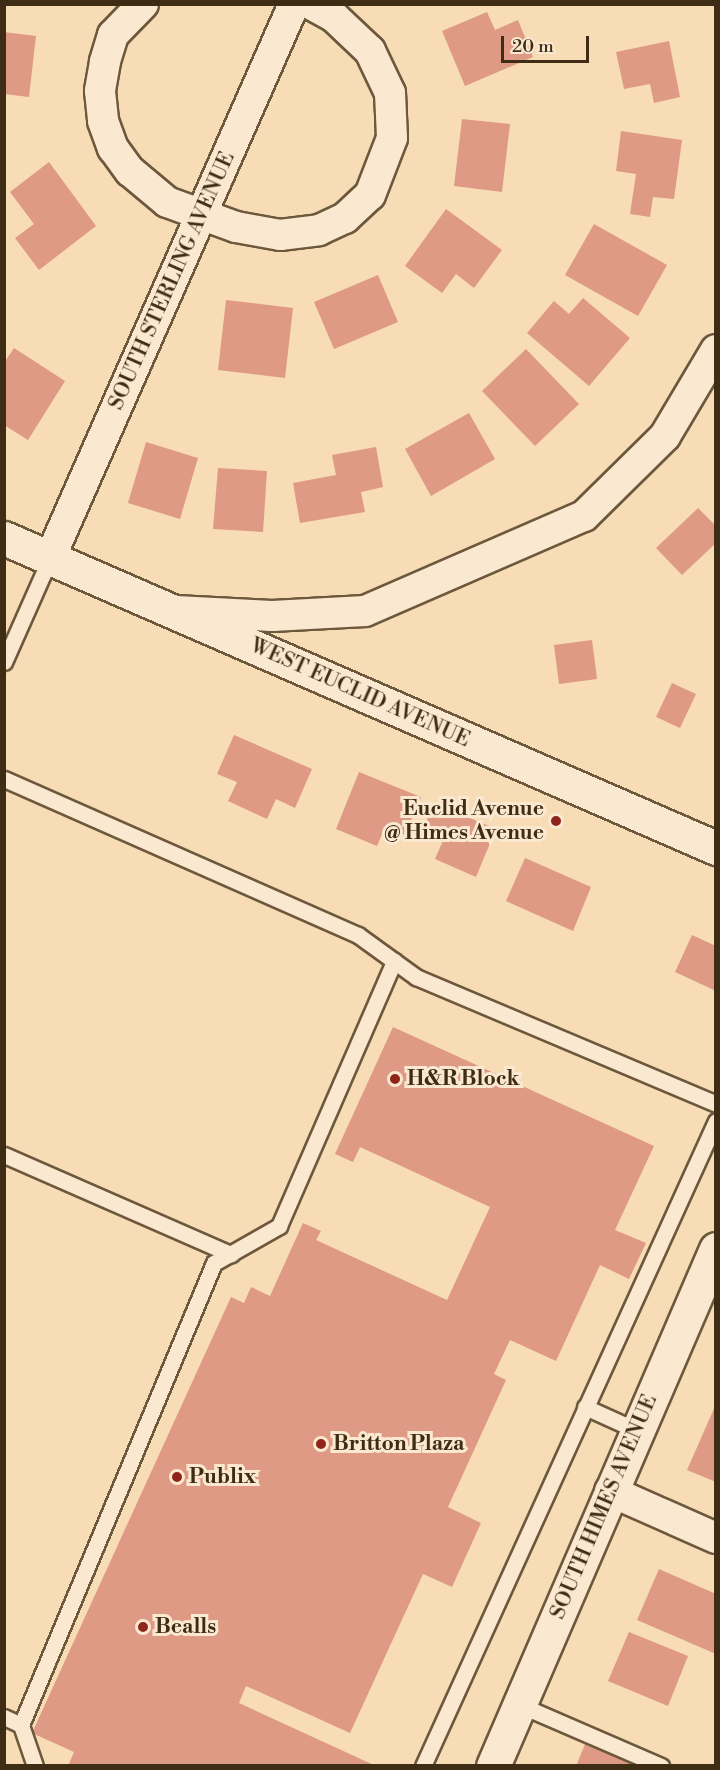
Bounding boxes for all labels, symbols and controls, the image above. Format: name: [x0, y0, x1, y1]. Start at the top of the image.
scale bar: [504, 24, 592, 62]
text: 20 m: [512, 35, 554, 58]
street label: SOUTH STERLING AVENUE: [104, 148, 240, 414]
street label: WEST EUCLID AVENUE: [246, 633, 474, 753]
place label: Euclid Avenue @ Himes Avenue: [384, 796, 544, 846]
marker: Euclid Avenue @ Himes Avenue: [549, 814, 563, 828]
place label: H&R Block: [407, 1066, 520, 1092]
marker: H&R Block: [388, 1072, 402, 1086]
street label: SOUTH HIMES AVENUE: [545, 1391, 663, 1623]
place label: Britton Plaza: [333, 1431, 464, 1457]
marker: Britton Plaza: [314, 1437, 328, 1451]
place label: Publix: [189, 1464, 256, 1490]
marker: Publix: [170, 1470, 184, 1484]
place label: Bealls: [155, 1614, 216, 1640]
marker: Bealls: [136, 1620, 150, 1634]

